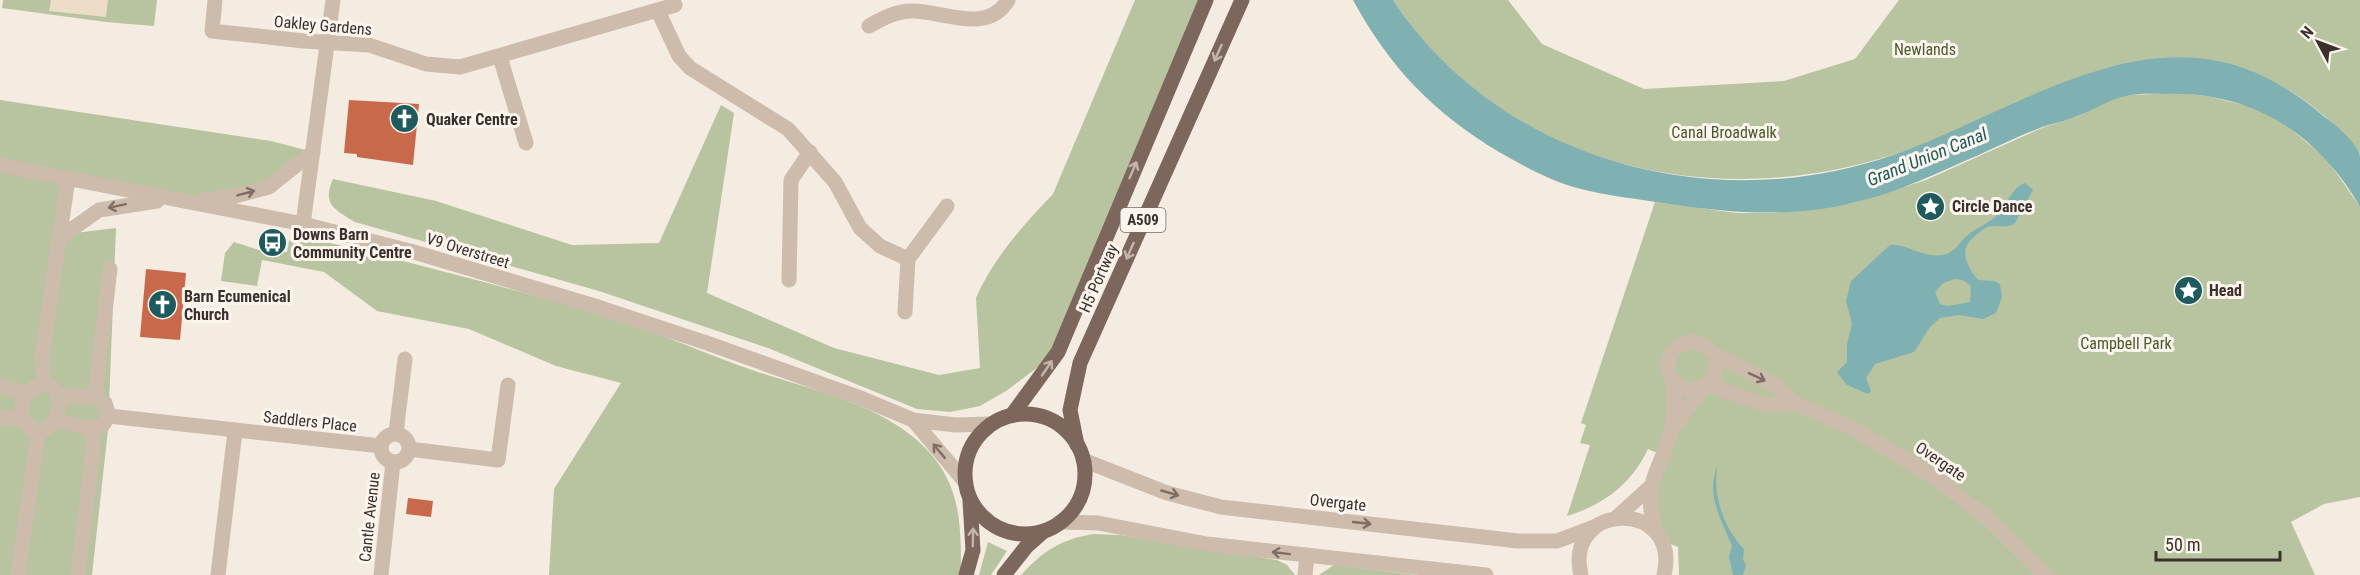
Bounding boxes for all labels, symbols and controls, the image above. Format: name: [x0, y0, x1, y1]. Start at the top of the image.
street label: Oakley Gardens: [273, 12, 373, 39]
north arrow: [2288, 12, 2348, 72]
text: N: [2297, 23, 2317, 42]
park label: Newlands: [1894, 40, 1956, 59]
one-way arrow: [1211, 44, 1223, 62]
church icon: Quaker Centre: [389, 103, 421, 135]
place label: Quaker Centre: [426, 110, 518, 129]
park label: Canal Broadwalk: [1671, 123, 1778, 142]
water label: Grand Union Canal: [1864, 123, 1991, 190]
one-way arrow: [1128, 162, 1139, 180]
one-way arrow: [236, 186, 255, 198]
place icon: Circle Dance: [1915, 190, 1947, 222]
place label: Circle Dance: [1952, 197, 2033, 216]
one-way arrow: [107, 201, 126, 213]
road number: A509: [1120, 208, 1166, 232]
place label: Downs Barn Community Centre: [293, 225, 412, 262]
bus stop icon: Downs Barn Community Centre: [256, 227, 288, 259]
street label: V9 Overstreet: [424, 229, 512, 272]
street label: H5 Portway: [1075, 241, 1122, 315]
one-way arrow: [1124, 241, 1135, 259]
place icon: Head: [2172, 274, 2204, 306]
place label: Head: [2209, 281, 2242, 300]
place label: Barn Ecumenical Church: [184, 287, 291, 324]
church icon: Barn Ecumenical Church: [147, 289, 179, 321]
park label: Campbell Park: [2080, 334, 2173, 353]
one-way arrow: [1041, 360, 1053, 377]
one-way arrow: [1747, 372, 1765, 383]
street label: Saddlers Place: [262, 407, 358, 436]
street label: Overgate: [1912, 438, 1969, 485]
one-way arrow: [932, 444, 946, 459]
street label: Cantle Avenue: [355, 471, 384, 563]
one-way arrow: [1160, 488, 1179, 499]
street label: Overgate: [1309, 490, 1367, 515]
one-way arrow: [1351, 518, 1371, 529]
scale bar: [2156, 524, 2280, 562]
one-way arrow: [968, 527, 979, 547]
text: 50 m: [2165, 534, 2200, 555]
one-way arrow: [1272, 547, 1292, 558]

